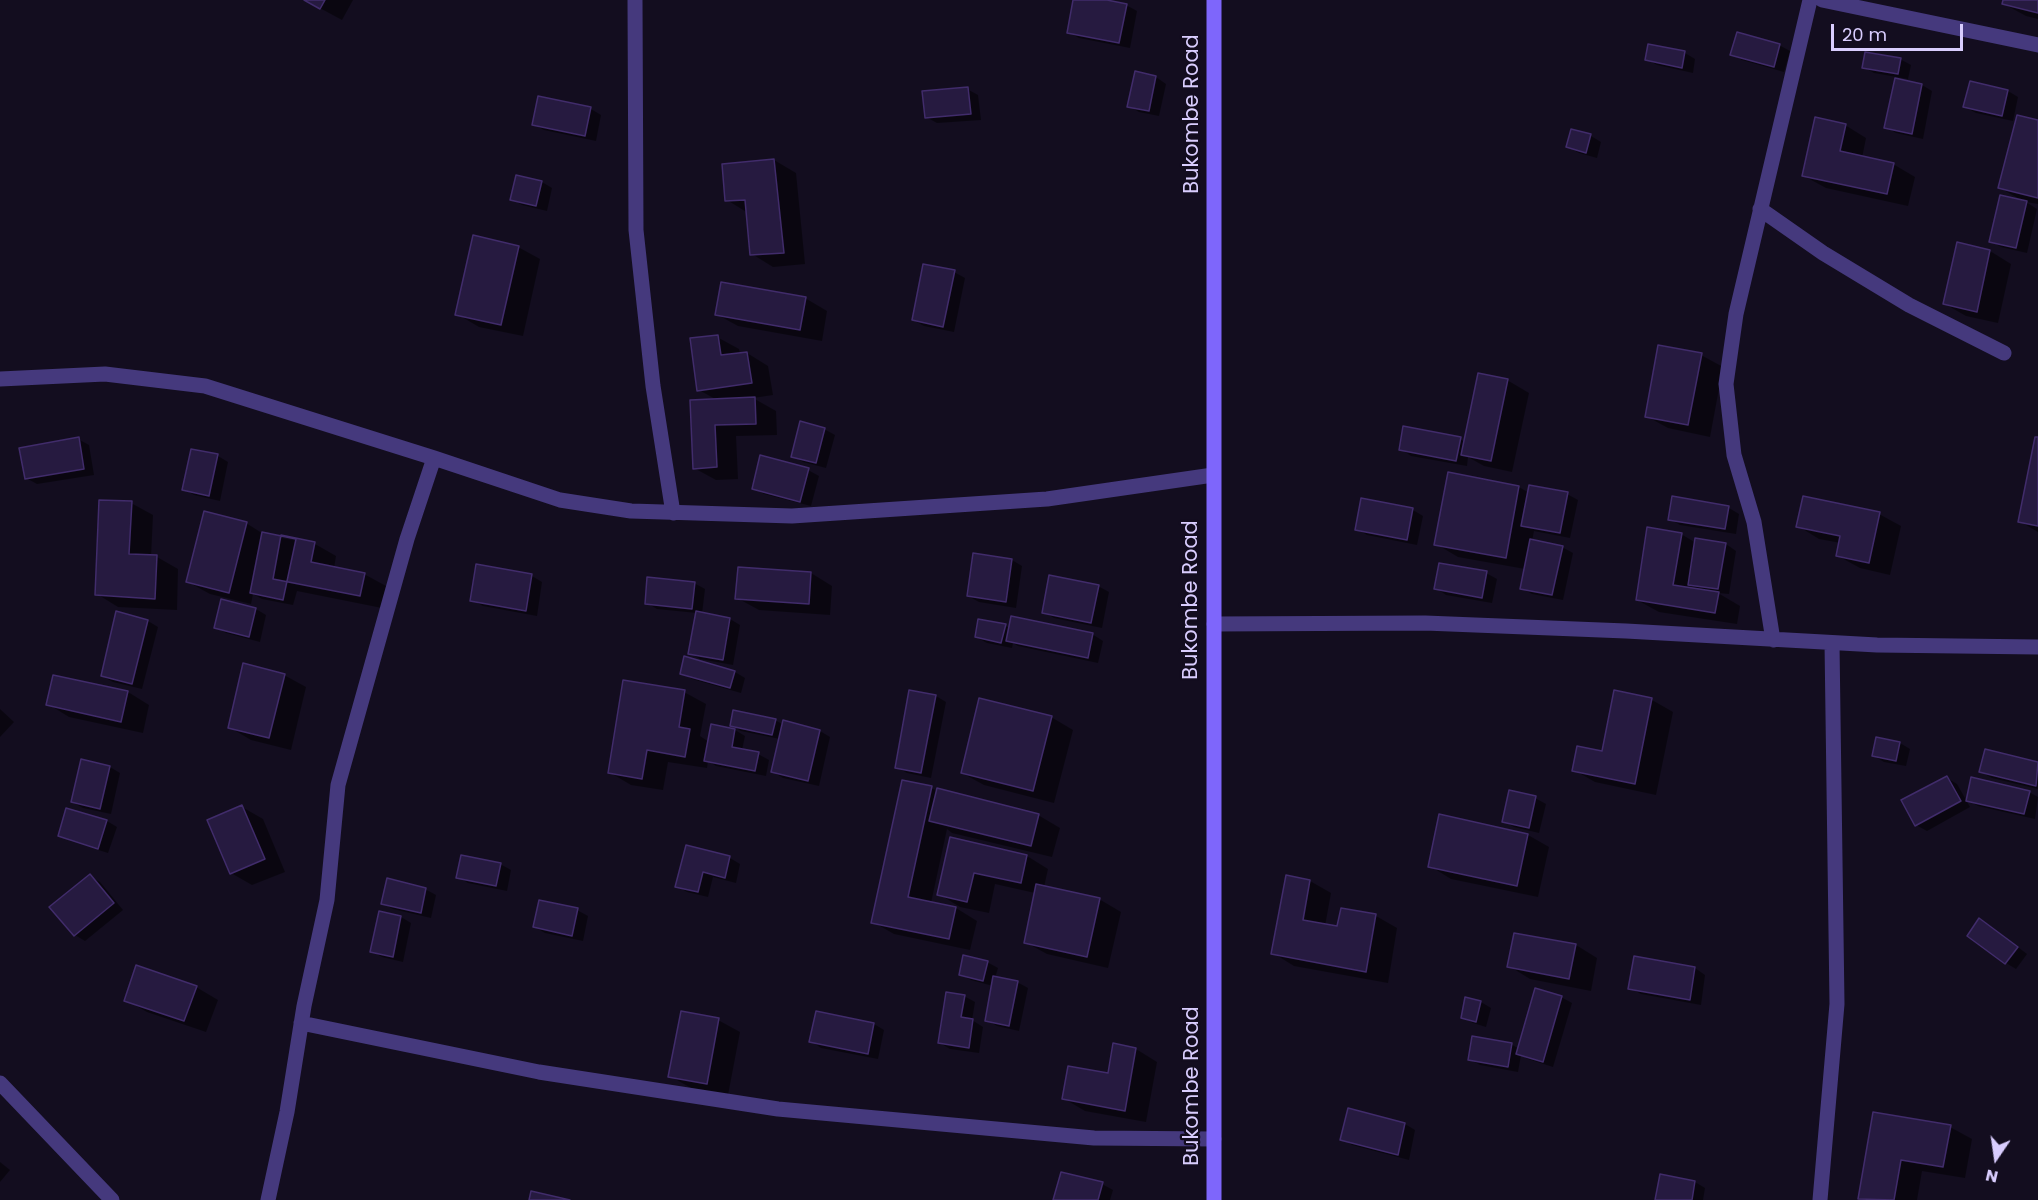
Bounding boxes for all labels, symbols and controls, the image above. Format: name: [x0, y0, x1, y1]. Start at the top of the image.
scale bar: [1834, 12, 1966, 50]
text: 20 m: [1842, 22, 1887, 47]
street label: Bukombe Road: [1180, 34, 1206, 194]
street label: Bukombe Road: [1179, 520, 1205, 680]
street label: Bukombe Road: [1180, 1006, 1206, 1166]
north arrow: [1966, 1128, 2026, 1188]
text: N: [1983, 1163, 2000, 1189]

